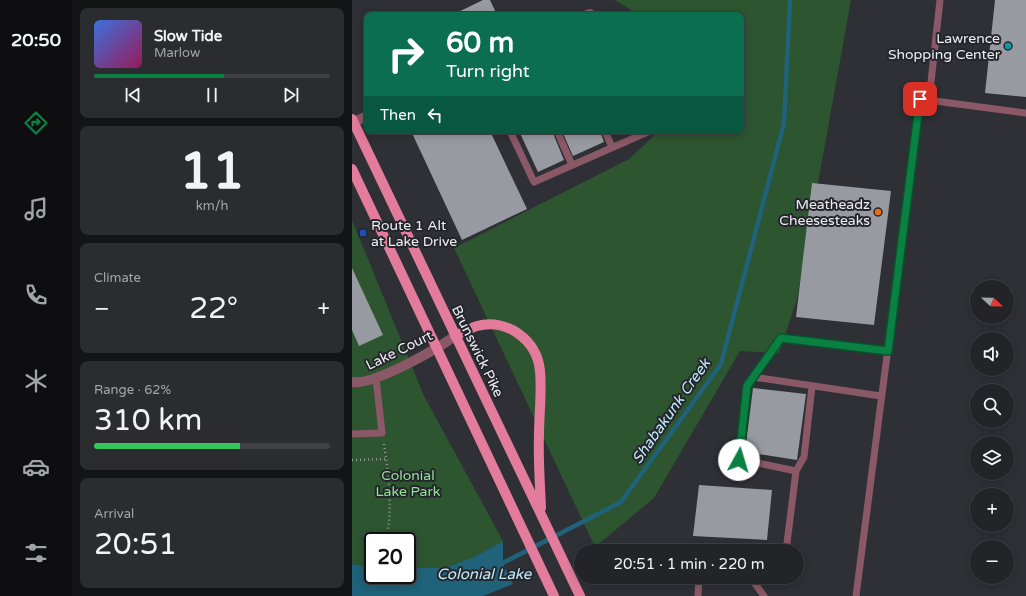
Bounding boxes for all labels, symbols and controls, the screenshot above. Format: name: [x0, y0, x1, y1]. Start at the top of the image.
text: 60 m: [446, 26, 514, 60]
text: Slow Tide: [154, 27, 222, 45]
icon: right: [380, 28, 432, 80]
text: 20:50: [11, 29, 61, 51]
place label: Lawrence Shopping Center: [888, 30, 1001, 63]
marker: Lawrence Shopping Center: [1003, 41, 1013, 51]
text: Marlow: [154, 45, 200, 61]
text: Turn right: [446, 60, 530, 82]
pin: [903, 82, 937, 116]
icon: previous: [122, 84, 144, 106]
icon: pause: [201, 84, 223, 106]
icon: next: [280, 84, 302, 106]
icon: arrive: [909, 88, 931, 110]
icon: left: [424, 104, 446, 126]
text: Then: [380, 106, 416, 124]
icon: directions: [22, 109, 50, 137]
text: 11: [179, 140, 245, 203]
icon: music: [22, 195, 50, 223]
place label: Meatheadz Cheesesteaks: [779, 196, 870, 229]
text: km/h: [196, 198, 228, 214]
marker: Meatheadz Cheesesteaks: [873, 207, 883, 217]
place label: Route 1 Alt at Lake Drive: [371, 217, 457, 250]
marker: Route 1 Alt at Lake Drive: [358, 228, 368, 238]
text: Climate: [94, 270, 141, 286]
north arrow: [970, 280, 1014, 324]
map controls: [970, 280, 1014, 584]
icon: phone: [22, 281, 50, 309]
text: 22°: [189, 290, 238, 327]
text: −: [94, 296, 110, 322]
text: +: [318, 296, 330, 322]
street label: Brunswick Pike: [448, 302, 507, 400]
street label: Lake Court: [363, 327, 436, 374]
button: sound: [970, 332, 1014, 376]
water label: Shabakunk Creek: [628, 354, 715, 467]
icon: climate: [22, 367, 50, 395]
text: Range · 62%: [94, 382, 171, 398]
button: search: [970, 384, 1014, 428]
text: 310 km: [94, 402, 202, 439]
button: layers: [970, 436, 1014, 480]
position arrow: [718, 439, 760, 481]
icon: car: [22, 453, 50, 481]
park label: Colonial Lake Park: [376, 467, 441, 500]
button: +: [970, 488, 1014, 532]
text: Arrival: [94, 506, 134, 522]
text: 20:51: [94, 526, 177, 563]
speed limit sign: 20: [364, 532, 416, 584]
icon: filters: [22, 539, 50, 567]
button: −: [970, 540, 1014, 584]
text: 20:51 · 1 min · 220 m: [614, 555, 764, 573]
water label: Colonial Lake: [437, 565, 533, 583]

